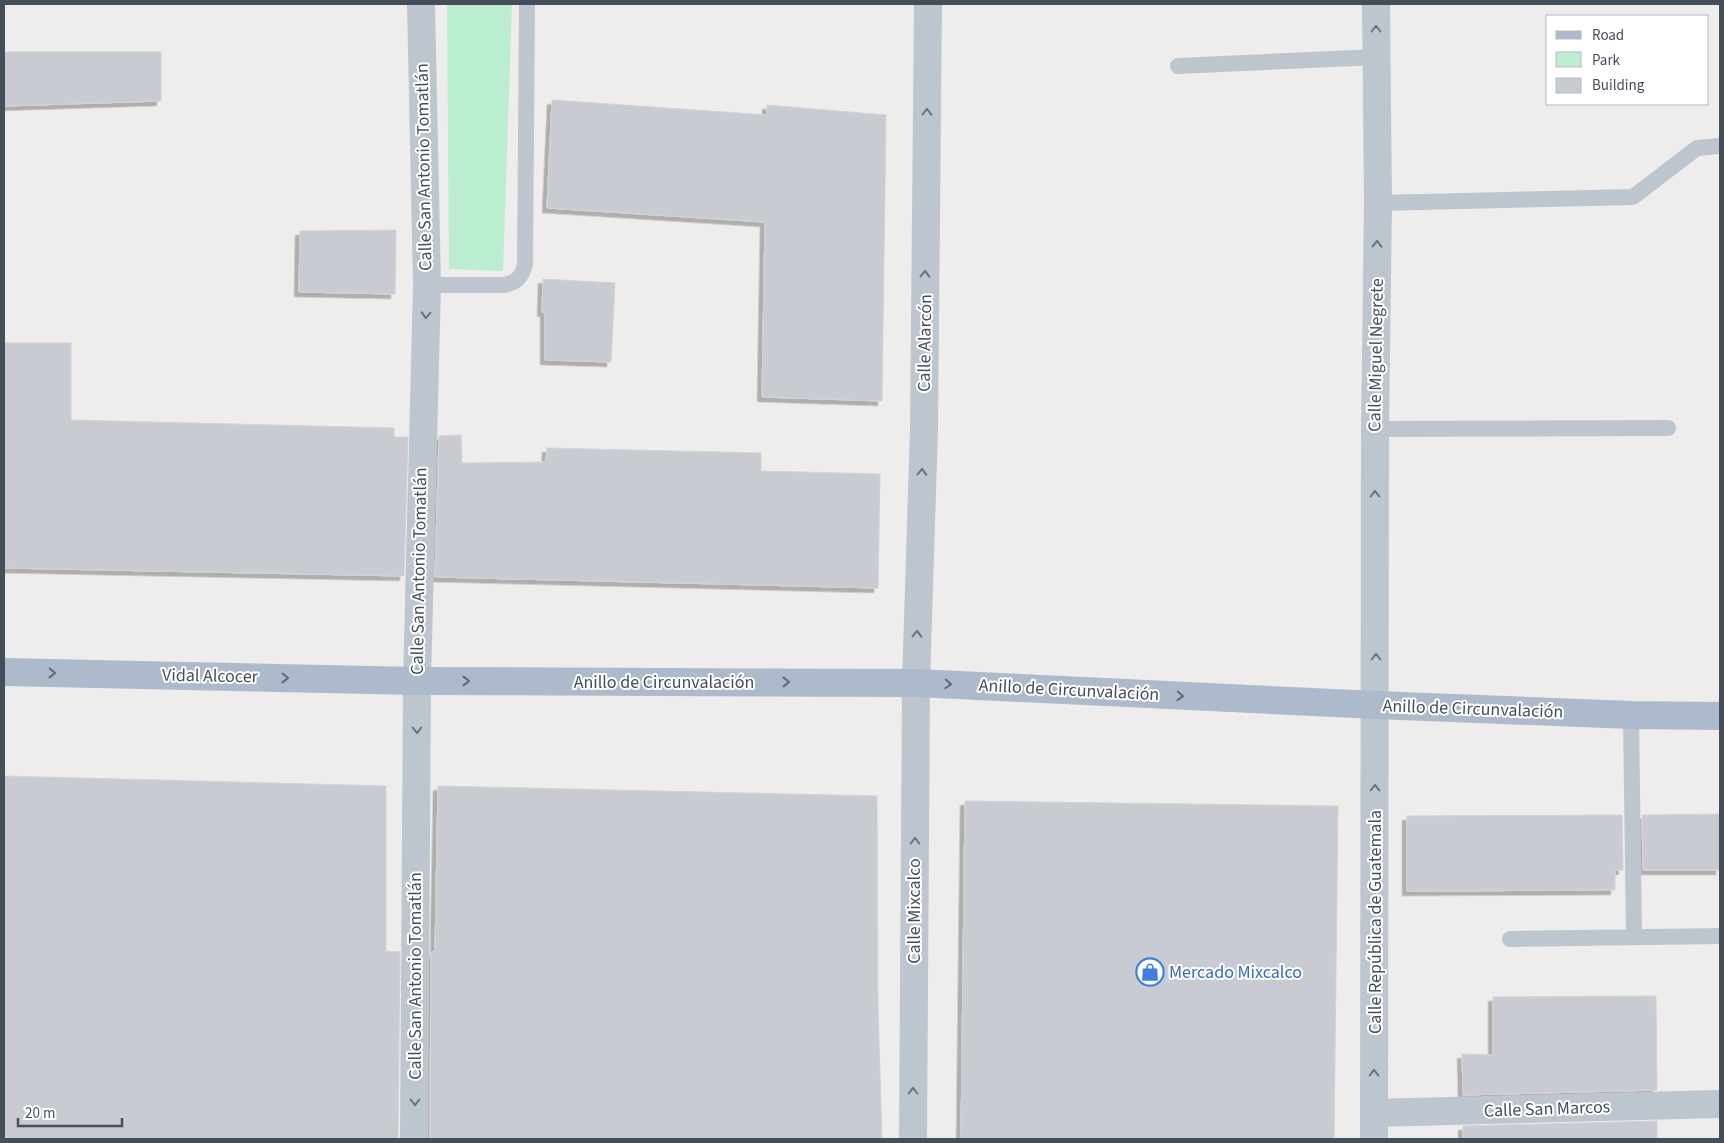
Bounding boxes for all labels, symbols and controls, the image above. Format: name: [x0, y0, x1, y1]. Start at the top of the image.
legend: [1546, 15, 1709, 105]
one-way arrow: [1371, 25, 1381, 32]
text: Road: [1592, 25, 1624, 46]
text: Park: [1592, 50, 1621, 71]
street label: Calle San Antonio Tomatlán: [410, 63, 438, 271]
text: Building: [1592, 75, 1645, 96]
one-way arrow: [922, 107, 932, 115]
one-way arrow: [1372, 240, 1382, 248]
one-way arrow: [920, 270, 930, 278]
street label: Calle Miguel Negrete: [1362, 278, 1390, 432]
street label: Calle Alarcón: [912, 294, 938, 392]
one-way arrow: [420, 311, 431, 319]
street label: Calle San Antonio Tomatlán: [405, 467, 433, 675]
one-way arrow: [917, 467, 928, 475]
one-way arrow: [1370, 490, 1380, 498]
one-way arrow: [912, 630, 922, 638]
one-way arrow: [1371, 652, 1381, 660]
street label: Vidal Alcocer: [162, 663, 259, 689]
one-way arrow: [49, 668, 57, 678]
street label: Anillo de Circunvalación: [574, 670, 754, 695]
one-way arrow: [282, 673, 289, 683]
street label: Anillo de Circunvalación: [978, 673, 1160, 707]
one-way arrow: [462, 676, 470, 686]
one-way arrow: [782, 677, 790, 687]
one-way arrow: [944, 679, 952, 690]
one-way arrow: [1177, 690, 1185, 701]
street label: Anillo de Circunvalación: [1382, 693, 1564, 725]
one-way arrow: [412, 726, 422, 734]
one-way arrow: [1370, 784, 1380, 792]
street label: Calle República de Guatemala: [1363, 810, 1388, 1034]
one-way arrow: [910, 836, 920, 844]
street label: Calle Mixcalco: [902, 858, 927, 964]
street label: Calle San Antonio Tomatlán: [403, 872, 428, 1080]
shop icon: Mercado Mixcalco: [1135, 957, 1165, 987]
place label: Mercado Mixcalco: [1169, 960, 1302, 985]
one-way arrow: [1369, 1069, 1379, 1076]
one-way arrow: [908, 1086, 918, 1094]
street label: Calle San Marcos: [1483, 1094, 1611, 1124]
scale bar: [18, 1096, 121, 1128]
one-way arrow: [409, 1098, 420, 1106]
text: 20 m: [25, 1103, 55, 1124]

